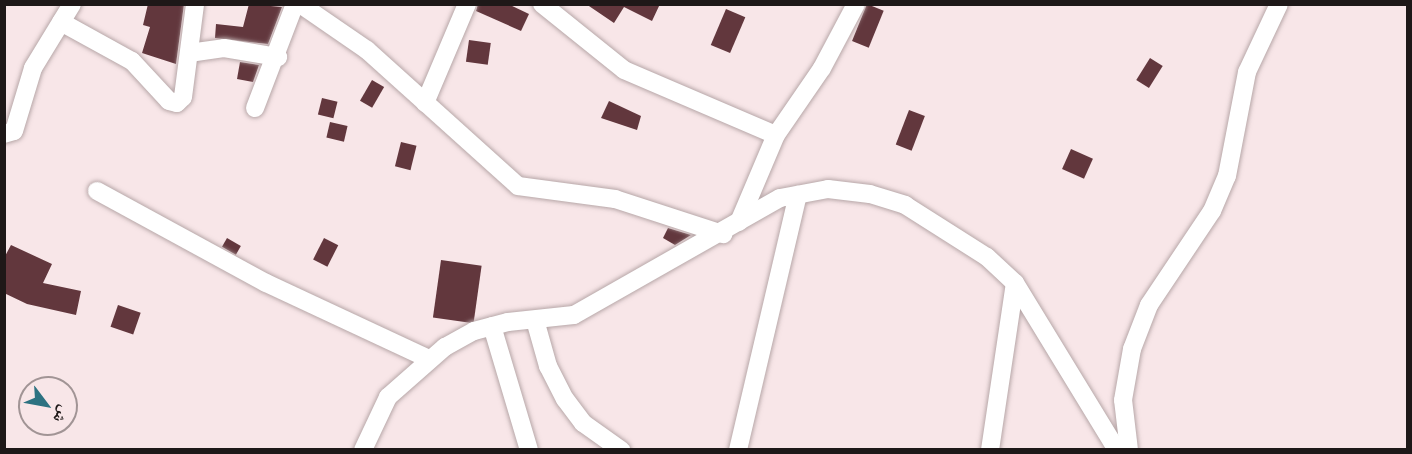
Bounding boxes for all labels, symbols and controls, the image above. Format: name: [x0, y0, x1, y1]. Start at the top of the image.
north arrow: [18, 376, 78, 436]
text: ش: [49, 403, 75, 427]

